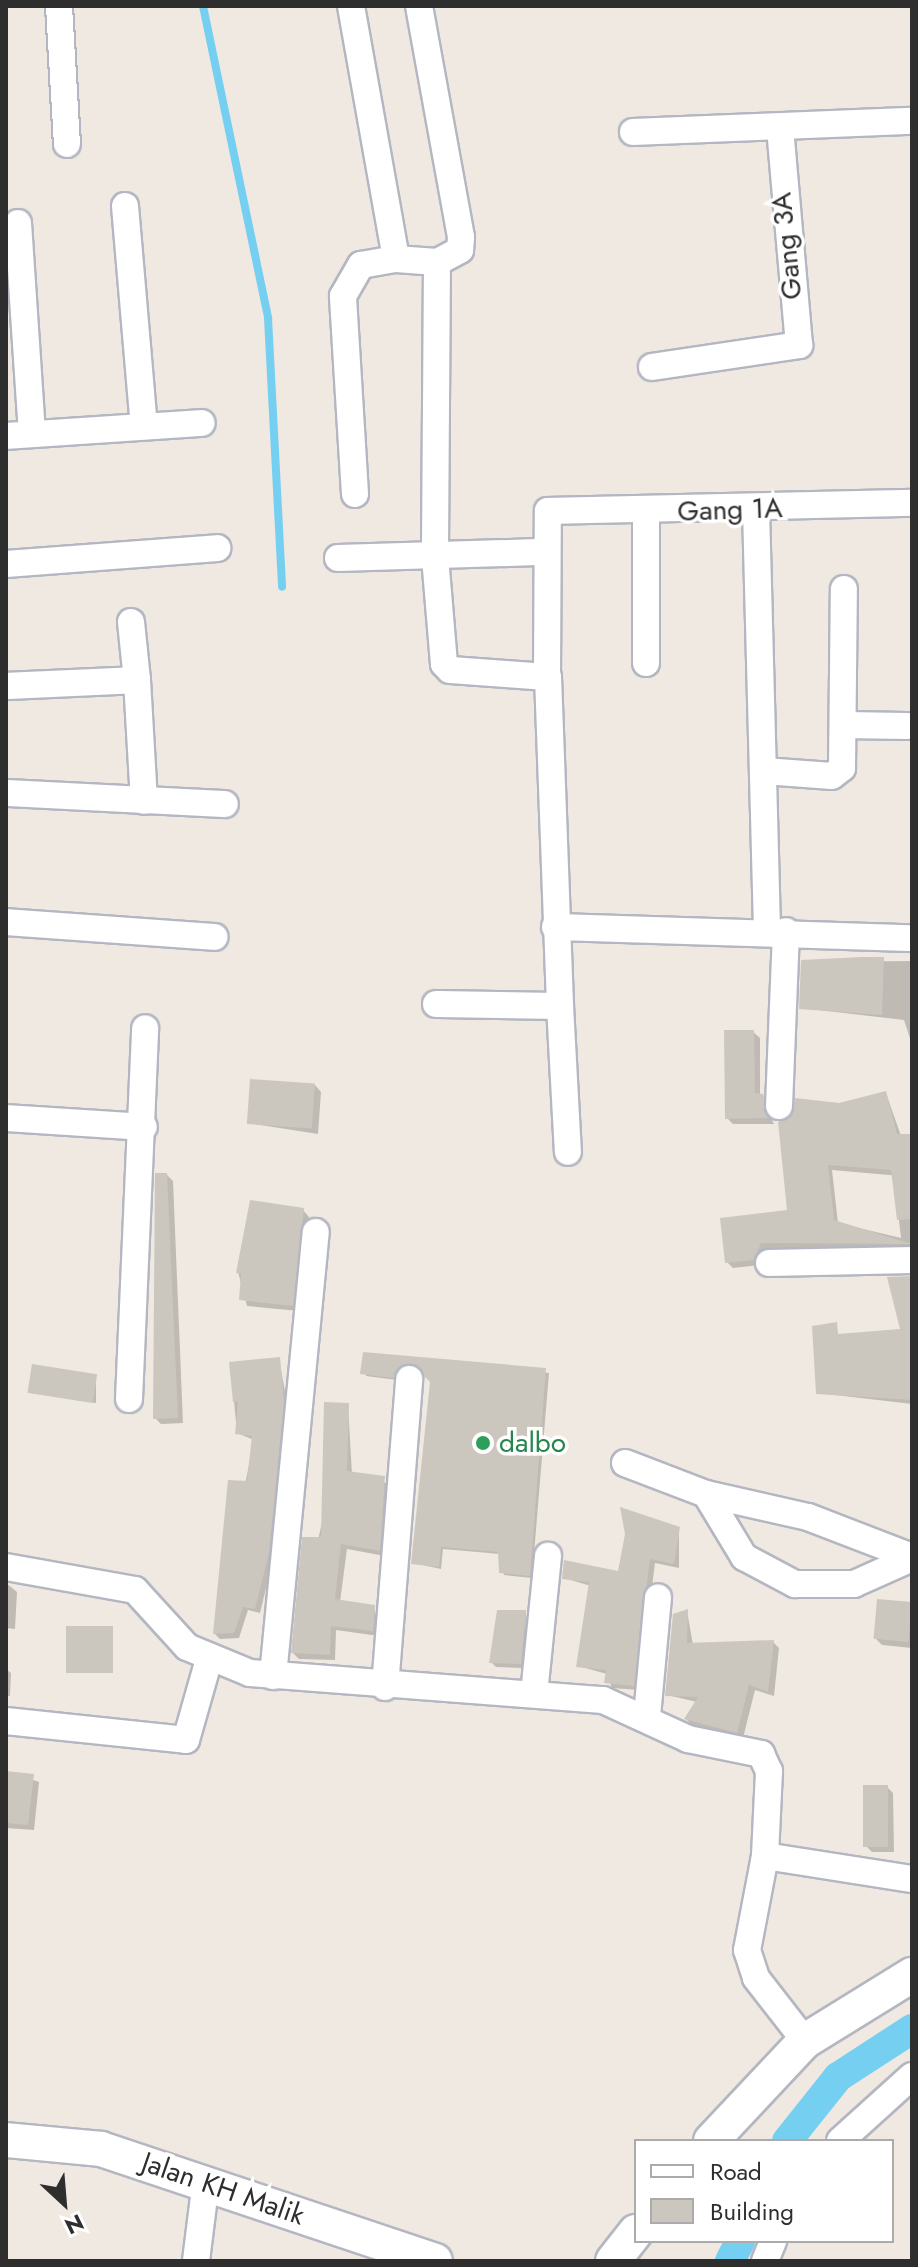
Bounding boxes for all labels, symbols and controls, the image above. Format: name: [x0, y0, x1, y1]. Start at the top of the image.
street label: Gang 3A: [765, 191, 809, 301]
street label: Gang 1A: [677, 491, 783, 529]
place label: dalbo: [499, 1426, 566, 1460]
marker: dalbo: [474, 1434, 492, 1452]
legend: [634, 2139, 894, 2243]
street label: Jalan KH Malik: [137, 2146, 309, 2232]
text: Road: [710, 2154, 762, 2189]
north arrow: [24, 2163, 104, 2243]
text: Building: [710, 2194, 794, 2229]
text: N: [60, 2206, 89, 2243]

